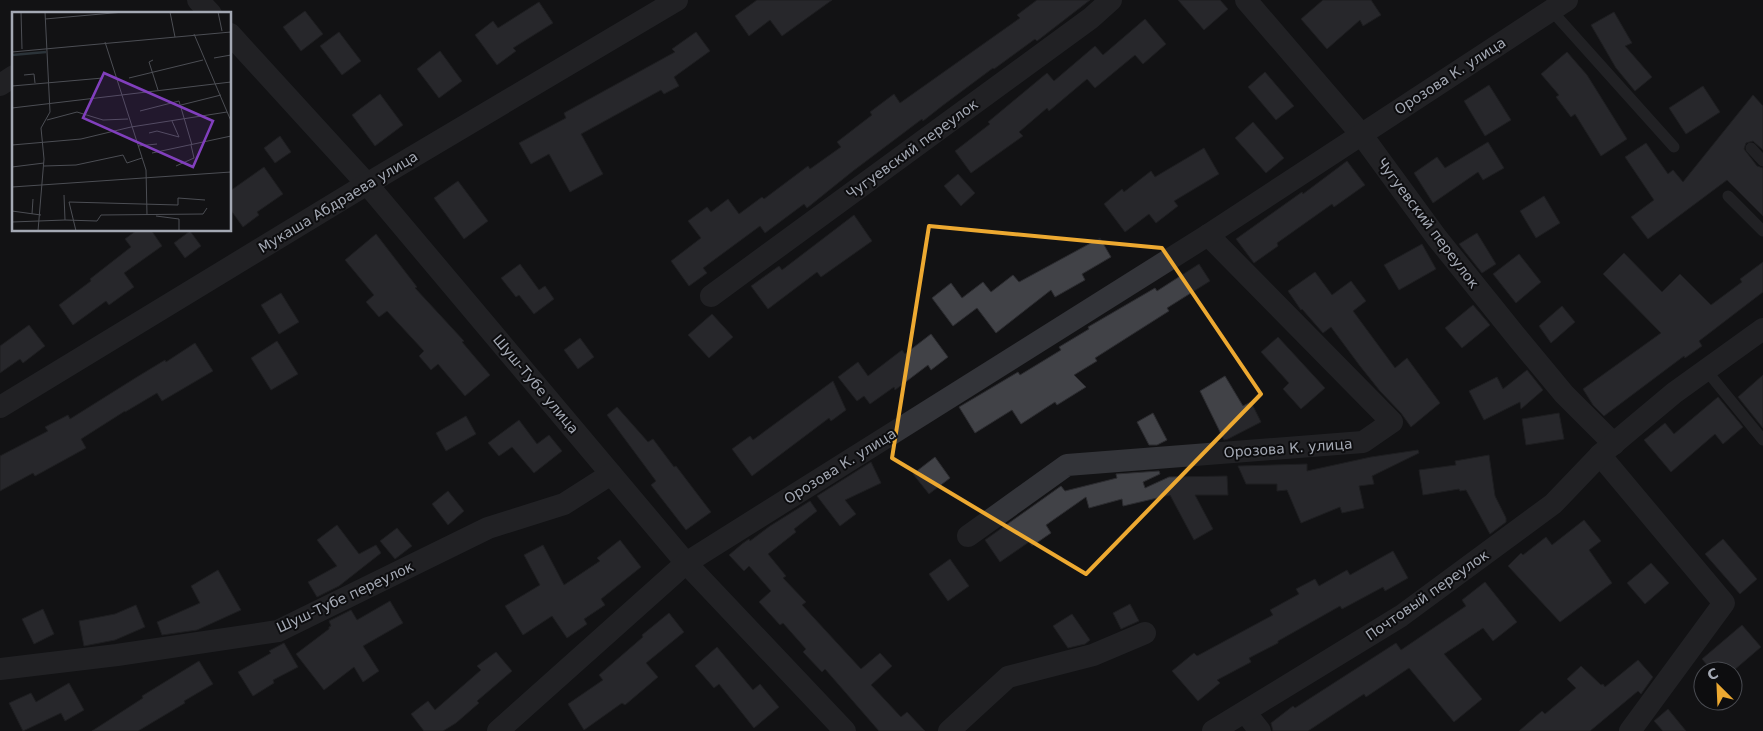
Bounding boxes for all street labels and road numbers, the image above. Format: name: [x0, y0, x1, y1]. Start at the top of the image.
street label: Орозова К. улица: [1392, 34, 1508, 118]
street label: Чугуевский переулок: [843, 96, 981, 202]
street label: Мукаша Абдраева улица: [255, 148, 421, 256]
street label: Чугуевский переулок: [1374, 155, 1482, 291]
street label: Шуш-Тубе улица: [490, 331, 582, 437]
street label: Орозова К. улица: [781, 425, 899, 507]
street label: Орозова К. улица: [1223, 436, 1353, 460]
street label: Почтовый переулок: [1362, 546, 1492, 644]
street label: Шуш-Тубе переулок: [274, 558, 416, 636]

